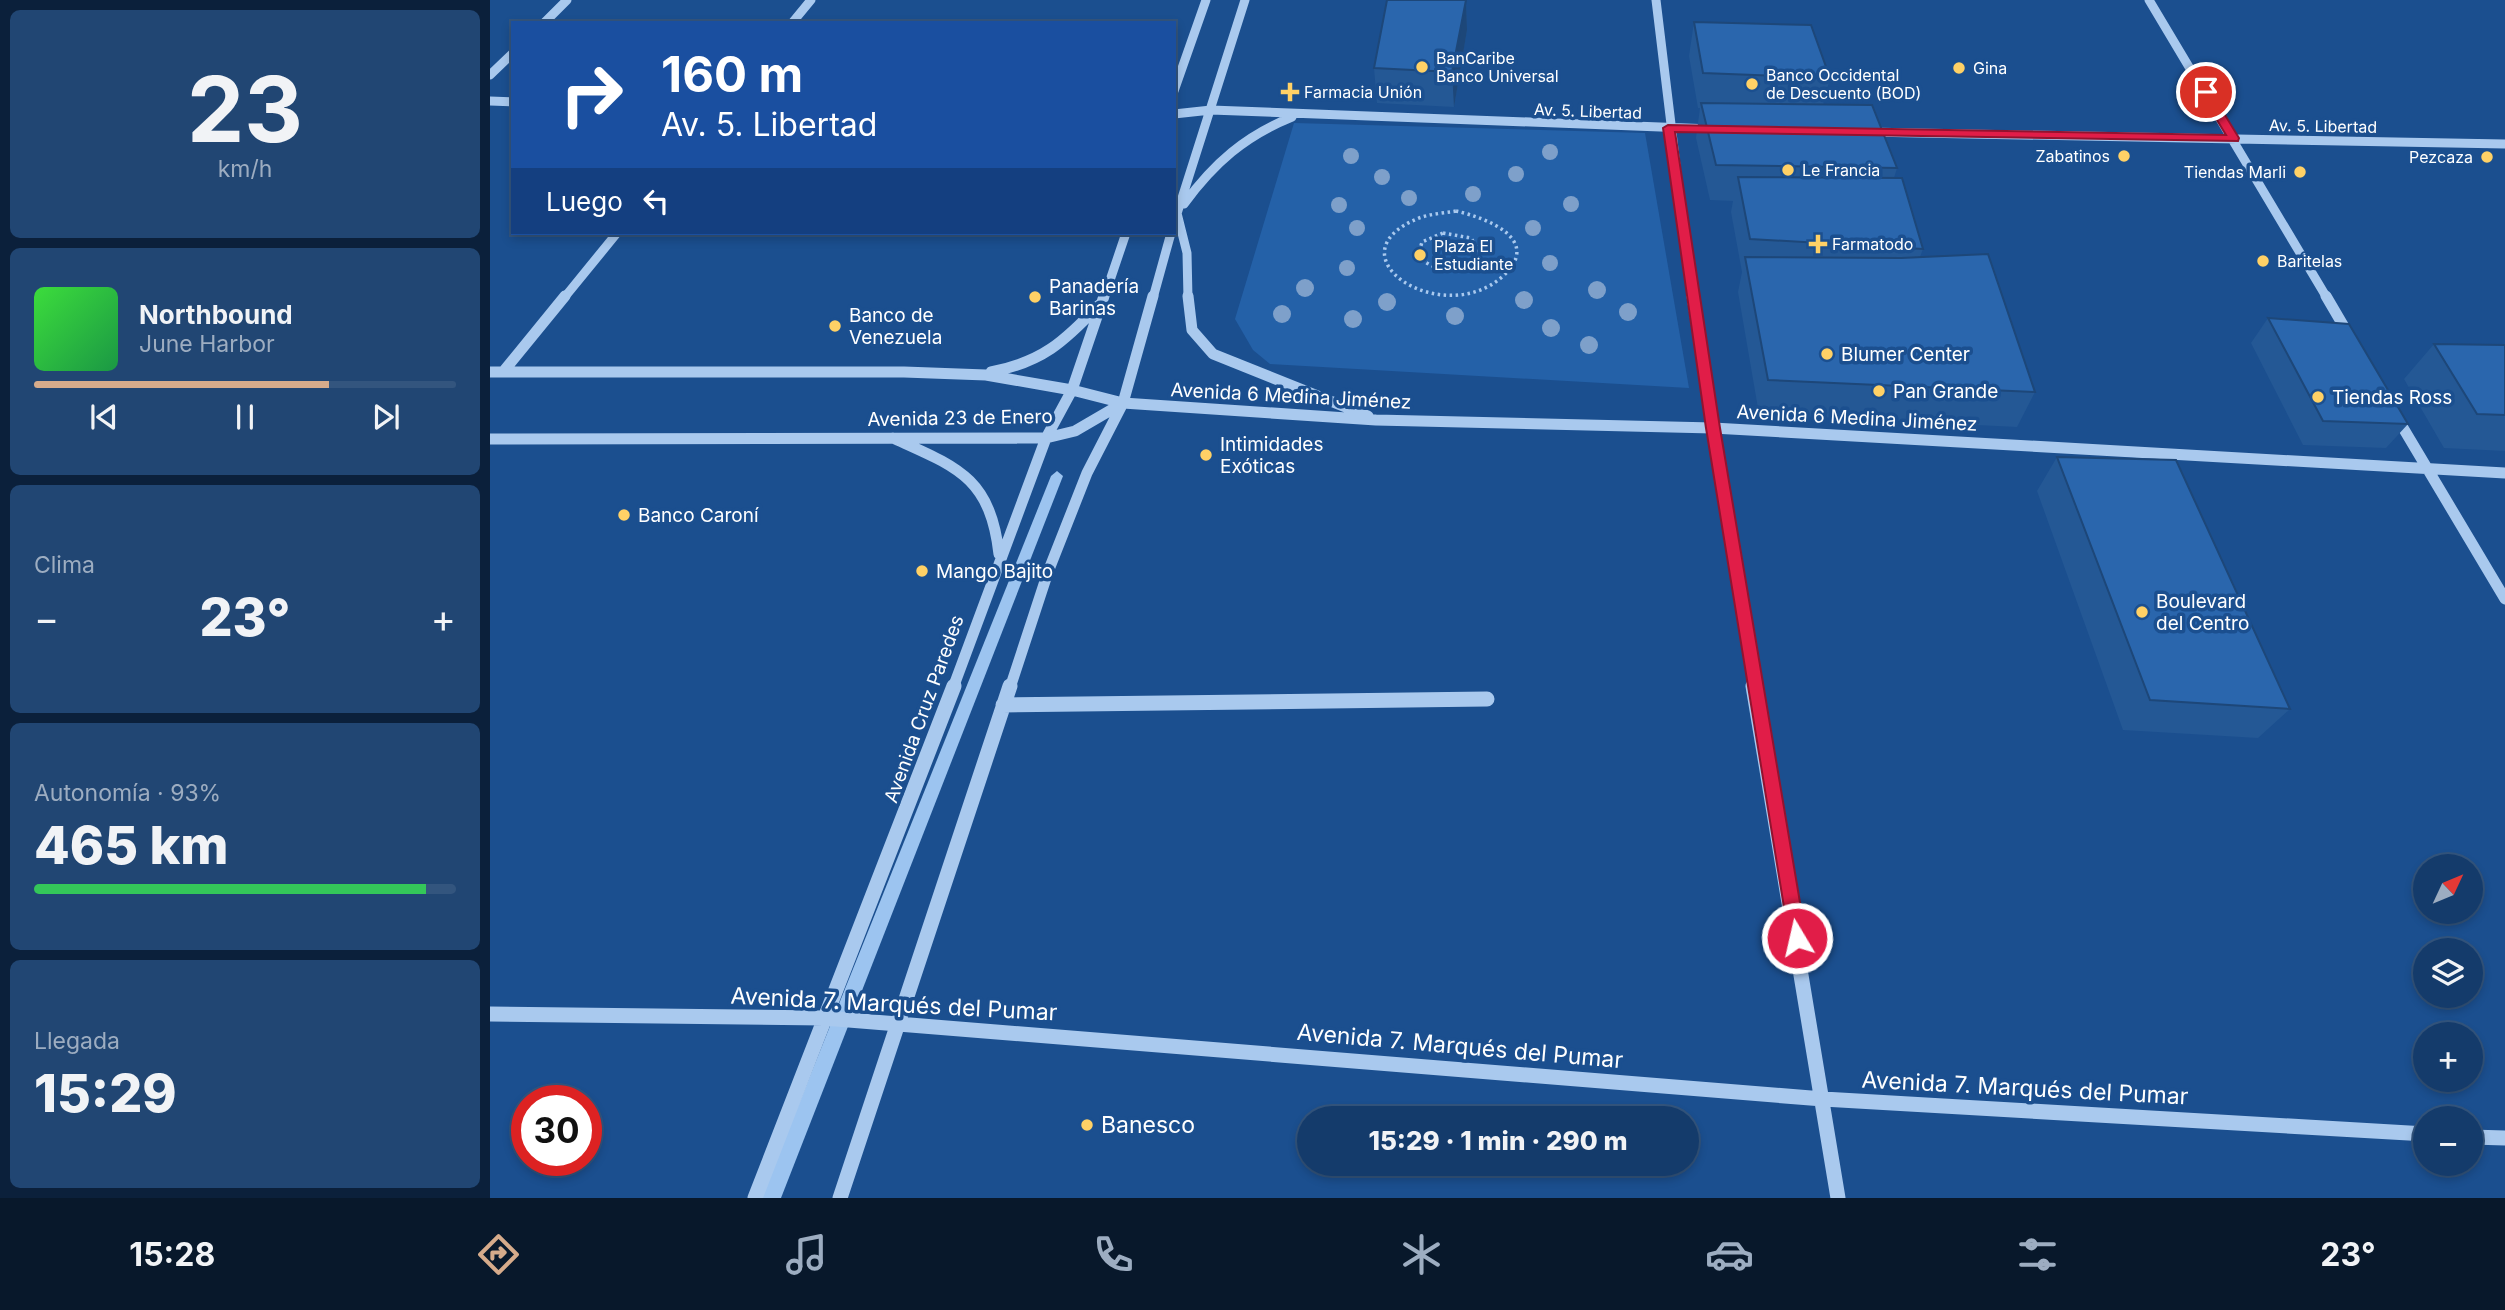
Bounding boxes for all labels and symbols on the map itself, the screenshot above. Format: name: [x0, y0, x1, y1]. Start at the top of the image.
place label: BanCaribe Banco Universal: [1436, 48, 1559, 86]
place label: Gina: [1973, 58, 2007, 78]
marker: BanCaribe Banco Universal: [1414, 59, 1430, 75]
marker: Gina: [1951, 60, 1967, 76]
pin: [2176, 62, 2236, 122]
place label: Banco Occidental de Descuento (BOD): [1766, 65, 1921, 103]
marker: Banco Occidental de Descuento (BOD): [1744, 76, 1760, 92]
place label: Farmacia Unión: [1304, 82, 1422, 102]
marker: Farmacia Unión: [1282, 84, 1298, 100]
street label: Av. 5. Libertad: [1534, 99, 1642, 123]
street label: Av. 5. Libertad: [2269, 115, 2377, 137]
place label: Zabatinos: [2035, 146, 2110, 166]
place label: Pezcaza: [2409, 147, 2473, 167]
marker: Zabatinos: [2116, 148, 2132, 164]
marker: Pezcaza: [2479, 149, 2495, 165]
place label: Le Francia: [1802, 160, 1880, 180]
marker: Le Francia: [1780, 162, 1796, 178]
place label: Tiendas Marli: [2184, 162, 2286, 182]
marker: Tiendas Marli: [2292, 164, 2308, 180]
place label: Farmatodo: [1832, 234, 1913, 254]
place label: Plaza El Estudiante: [1434, 236, 1513, 274]
marker: Farmatodo: [1810, 236, 1826, 252]
marker: Plaza El Estudiante: [1412, 247, 1428, 263]
place label: Baritelas: [2277, 251, 2342, 271]
marker: Baritelas: [2255, 253, 2271, 269]
place label: Panadería Barinas: [1049, 275, 1139, 320]
marker: Panadería Barinas: [1027, 289, 1043, 305]
place label: Banco de Venezuela: [849, 304, 942, 349]
marker: Banco de Venezuela: [827, 318, 843, 334]
place label: Blumer Center: [1841, 343, 1970, 366]
marker: Blumer Center: [1819, 346, 1835, 362]
street label: Avenida 6 Medina Jiménez: [1170, 378, 1412, 414]
place label: Pan Grande: [1893, 380, 1998, 403]
marker: Pan Grande: [1871, 383, 1887, 399]
place label: Tiendas Ross: [2332, 386, 2452, 409]
marker: Tiendas Ross: [2310, 389, 2326, 405]
street label: Avenida 6 Medina Jiménez: [1736, 400, 1978, 436]
street label: Avenida 23 de Enero: [867, 405, 1053, 431]
place label: Intimidades Exóticas: [1220, 433, 1323, 478]
marker: Intimidades Exóticas: [1198, 447, 1214, 463]
place label: Banco Caroní: [638, 504, 759, 527]
marker: Banco Caroní: [616, 507, 632, 523]
place label: Mango Bajito: [936, 560, 1053, 583]
marker: Mango Bajito: [914, 563, 930, 579]
place label: Boulevard del Centro: [2156, 590, 2249, 635]
marker: Boulevard del Centro: [2134, 604, 2150, 620]
street label: Avenida Cruz Paredes: [879, 612, 969, 806]
north arrow: [2413, 854, 2483, 924]
position arrow: [1760, 901, 1834, 975]
street label: Avenida 7. Marqués del Pumar: [730, 981, 1058, 1027]
street label: Avenida 7. Marqués del Pumar: [1296, 1018, 1625, 1074]
street label: Avenida 7. Marqués del Pumar: [1861, 1065, 2189, 1111]
speed limit sign: 30: [511, 1085, 602, 1176]
place label: Banesco: [1101, 1111, 1195, 1139]
marker: Banesco: [1079, 1117, 1095, 1133]

